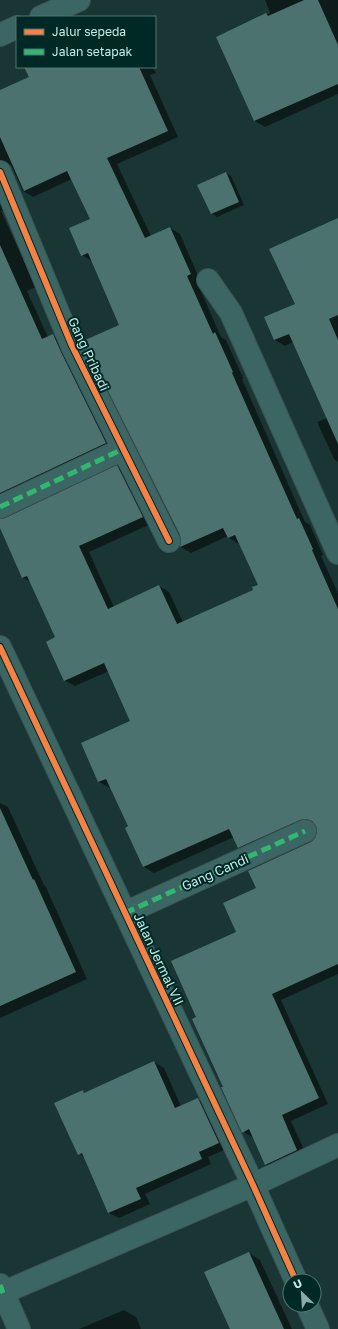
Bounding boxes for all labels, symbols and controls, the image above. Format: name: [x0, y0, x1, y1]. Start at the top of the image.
legend: [16, 16, 156, 68]
text: Jalur sepeda: [52, 24, 126, 39]
text: Jalan setapak: [52, 44, 133, 59]
street label: Gang Pribadi: [65, 315, 113, 393]
street label: Gang Candi: [179, 850, 251, 894]
street label: Jalan Jermal VII: [131, 910, 187, 1008]
north arrow: [282, 1273, 322, 1313]
text: U: [291, 1276, 304, 1291]

